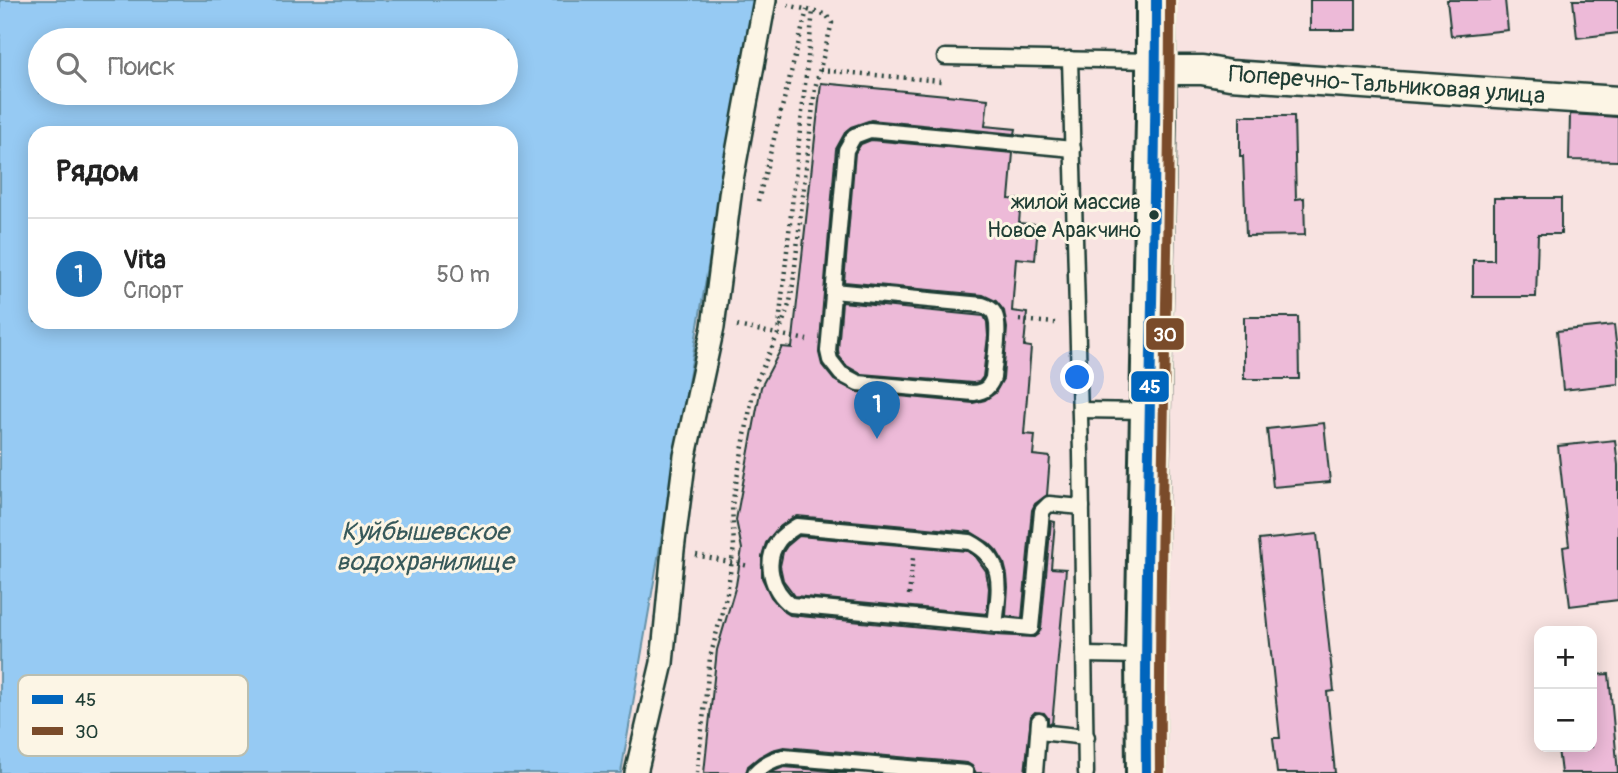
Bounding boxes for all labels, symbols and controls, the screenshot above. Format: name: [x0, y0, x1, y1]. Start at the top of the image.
search box: [28, 28, 518, 105]
icon: search: [52, 48, 90, 86]
text: Поиск: [108, 51, 176, 83]
street label: Поперечно-Тальниковая улица: [1228, 59, 1546, 111]
text: Рядом: [56, 153, 139, 190]
place label: жилой массив Новое Аракчино: [987, 188, 1141, 244]
marker: жилой массив Новое Аракчино: [1147, 208, 1161, 222]
text: Vita: [123, 244, 166, 276]
text: 1: [75, 260, 84, 289]
text: 50 m: [436, 260, 490, 289]
text: Спорт: [123, 276, 184, 305]
line badge: 30: [1145, 317, 1185, 351]
text: 30: [1153, 323, 1177, 347]
your location: [1060, 360, 1094, 394]
line badge: 45: [1130, 370, 1170, 403]
text: 45: [1139, 375, 1161, 399]
pin: 1: [854, 381, 900, 439]
water label: Куйбышевское водохранилище: [336, 516, 516, 578]
map controls: [1534, 626, 1597, 752]
button: +: [1534, 626, 1597, 689]
legend: [18, 675, 248, 756]
text: 45: [75, 688, 96, 712]
button: −: [1534, 689, 1597, 752]
text: 30: [75, 720, 99, 744]

